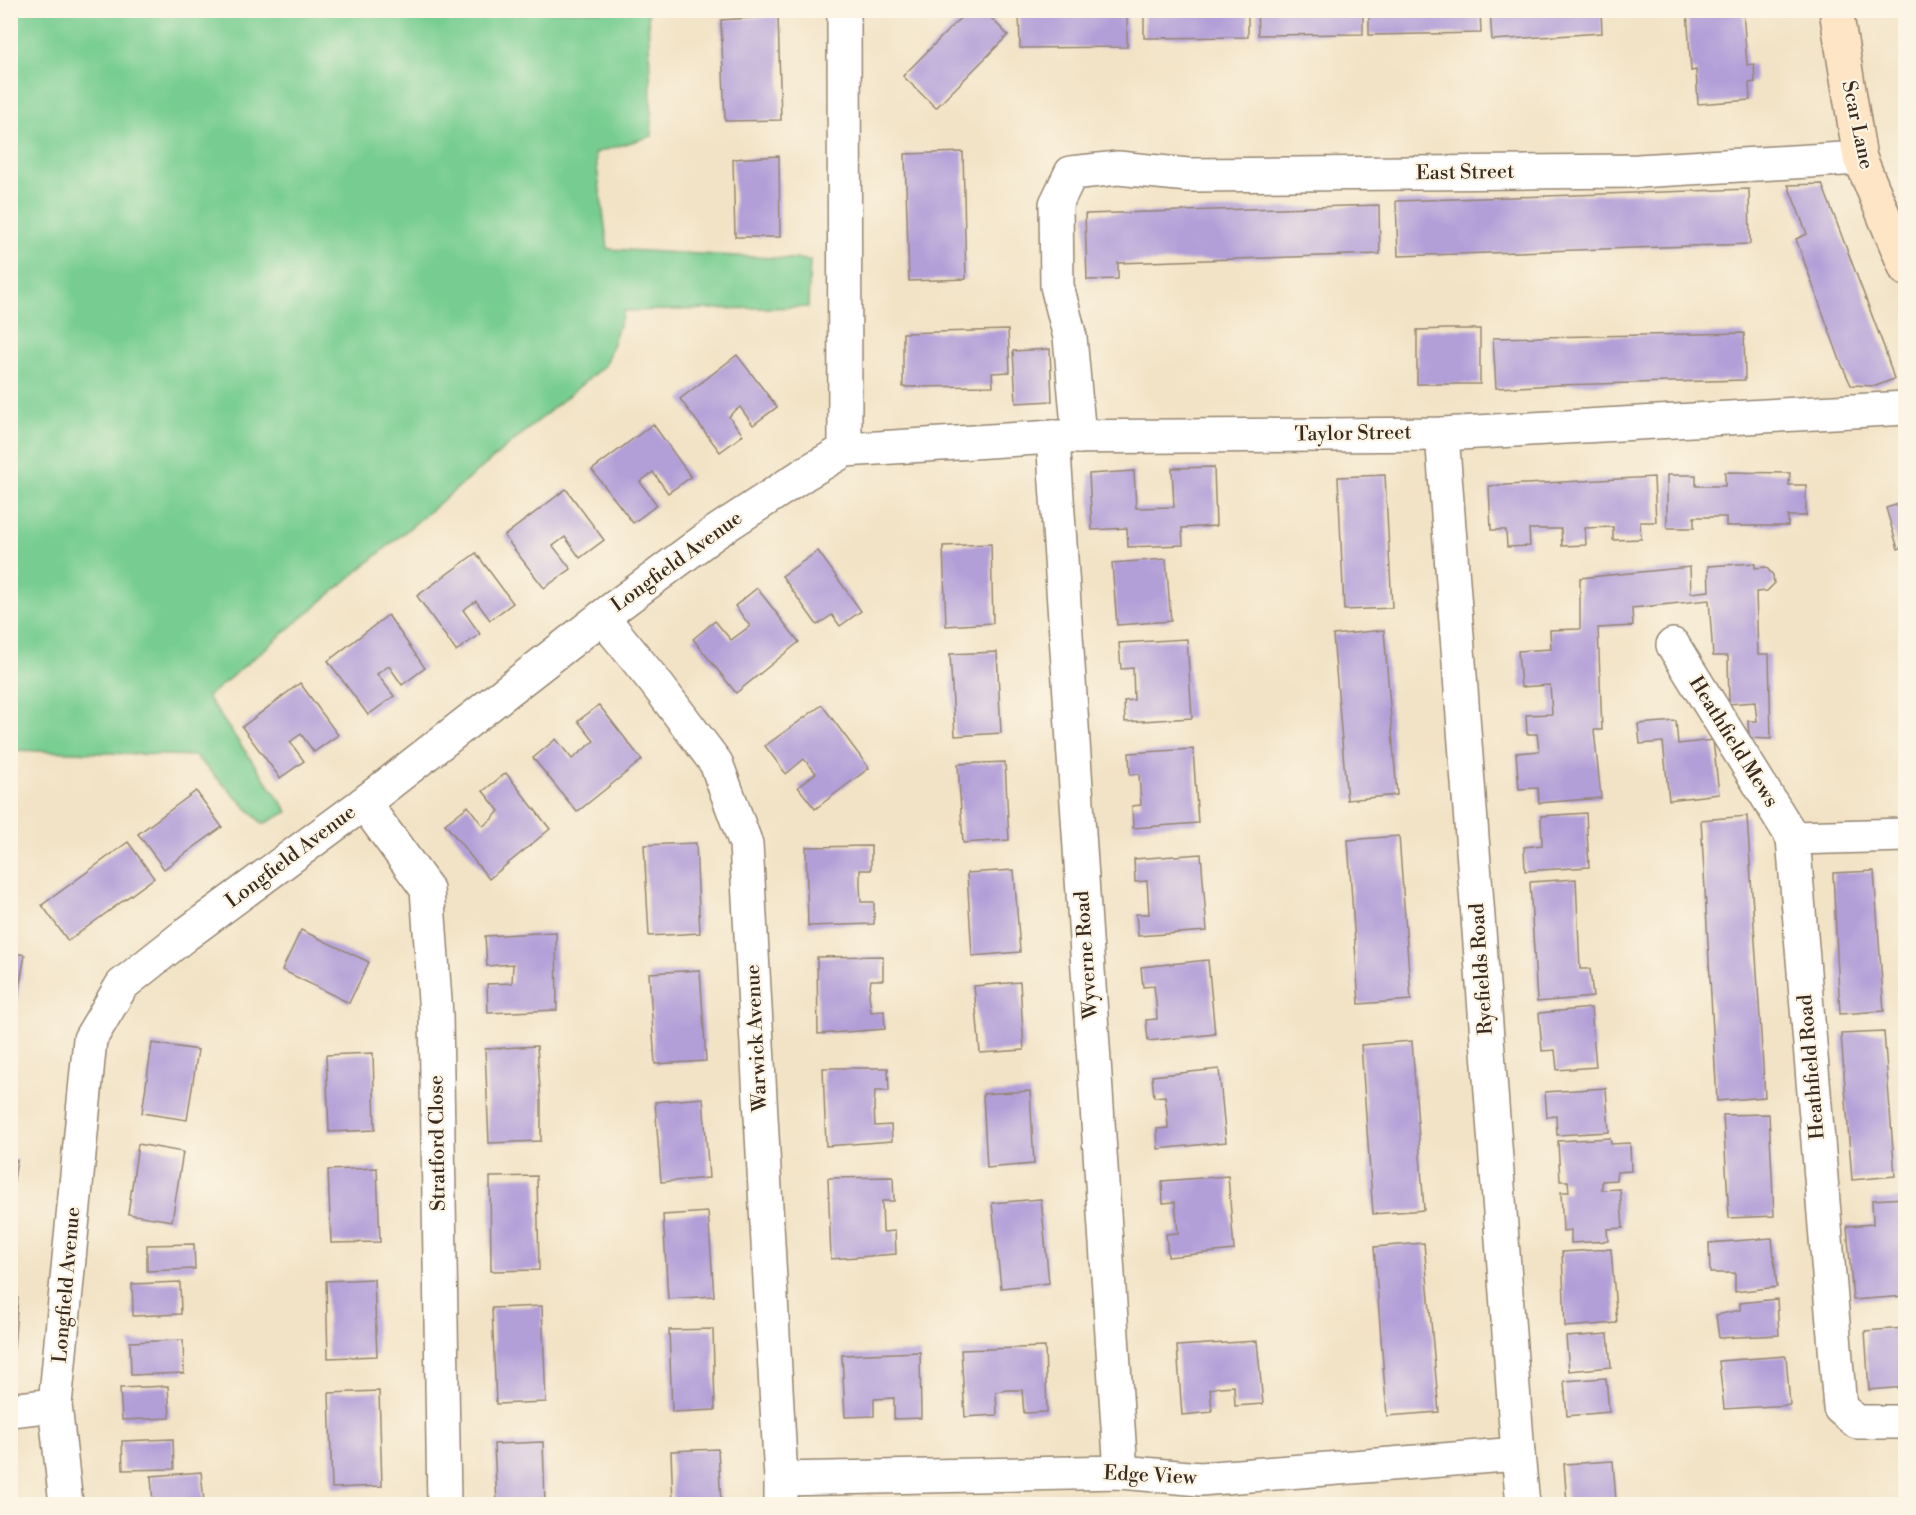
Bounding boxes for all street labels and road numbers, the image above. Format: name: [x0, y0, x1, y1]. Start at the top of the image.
street label: Scar Lane: [1835, 78, 1879, 172]
street label: East Street: [1416, 160, 1514, 186]
street label: Taylor Street: [1294, 420, 1412, 448]
street label: Longfield Avenue: [606, 506, 748, 618]
street label: Heathfield Mews: [1683, 672, 1783, 812]
street label: Longfield Avenue: [221, 800, 361, 914]
street label: Wyverne Road: [1070, 889, 1104, 1021]
street label: Ryefields Road: [1465, 902, 1499, 1036]
street label: Warwick Avenue: [741, 964, 773, 1113]
street label: Heathfield Road: [1793, 993, 1831, 1141]
street label: Stratford Close: [424, 1075, 452, 1211]
street label: Longfield Avenue: [48, 1206, 86, 1364]
street label: Edge View: [1103, 1461, 1198, 1491]

